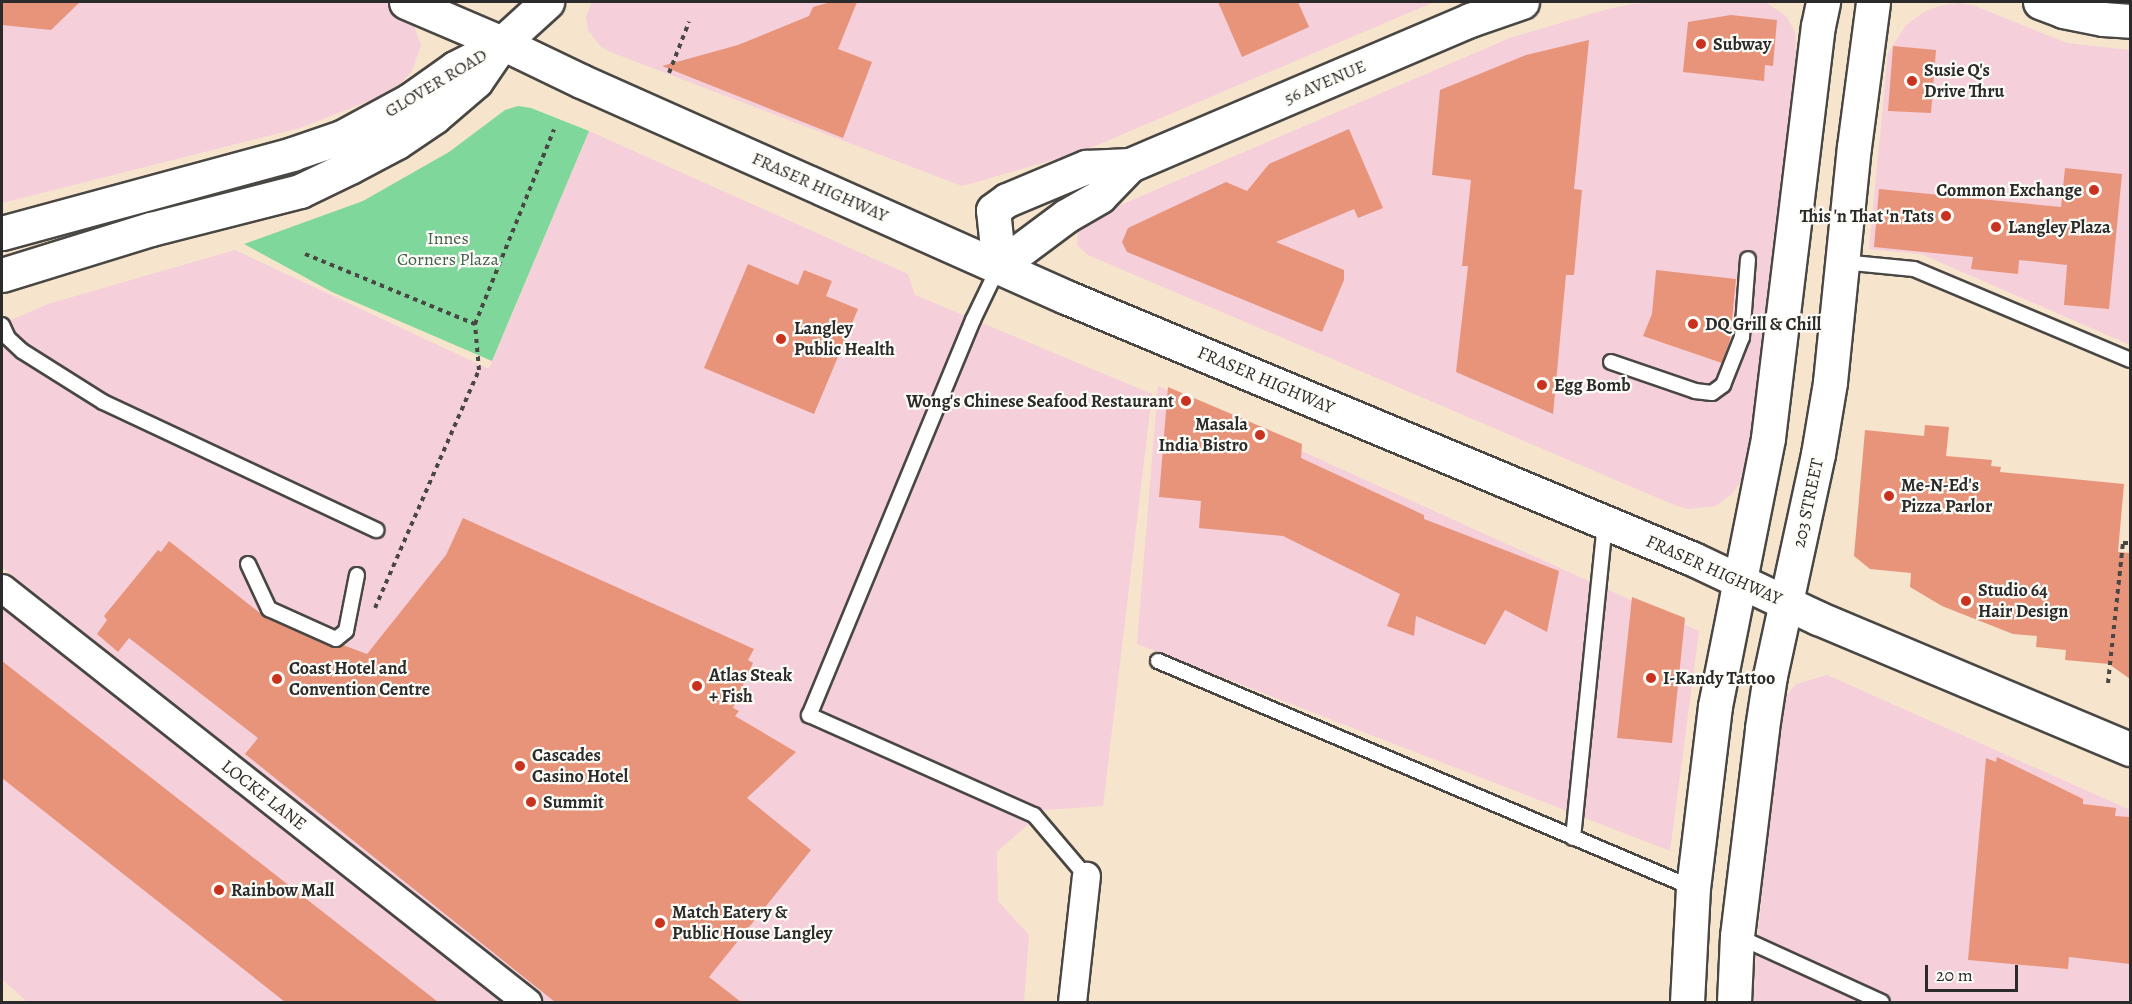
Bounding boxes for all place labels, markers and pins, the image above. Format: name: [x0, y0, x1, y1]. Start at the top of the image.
place label: Subway: [1713, 33, 1771, 55]
marker: Subway: [1694, 37, 1708, 51]
place label: Susie Q's Drive Thru: [1924, 60, 2004, 103]
marker: Susie Q's Drive Thru: [1905, 74, 1919, 88]
place label: Common Exchange: [1936, 179, 2082, 201]
marker: Common Exchange: [2087, 183, 2101, 197]
place label: This 'n That 'n Tats: [1799, 205, 1934, 227]
marker: This 'n That 'n Tats: [1939, 209, 1953, 223]
place label: Langley Plaza: [2008, 216, 2111, 238]
marker: Langley Plaza: [1989, 220, 2003, 234]
place label: DQ Grill & Chill: [1705, 313, 1821, 335]
marker: DQ Grill & Chill: [1686, 317, 1700, 331]
place label: Langley Public Health: [794, 318, 895, 360]
marker: Langley Public Health: [772, 330, 790, 348]
place label: Egg Bomb: [1554, 374, 1631, 396]
marker: Egg Bomb: [1535, 378, 1549, 392]
place label: Wong's Chinese Seafood Restaurant: [906, 390, 1174, 412]
marker: Wong's Chinese Seafood Restaurant: [1179, 394, 1193, 408]
place label: Masala India Bistro: [1158, 414, 1248, 456]
marker: Masala India Bistro: [1253, 428, 1267, 442]
place label: Me-N-Ed's Pizza Parlor: [1901, 475, 1992, 518]
marker: Me-N-Ed's Pizza Parlor: [1882, 489, 1896, 503]
place label: Studio 64 Hair Design: [1978, 580, 2068, 622]
marker: Studio 64 Hair Design: [1959, 594, 1973, 608]
place label: Coast Hotel and Convention Centre: [289, 658, 430, 700]
place label: Atlas Steak + Fish: [709, 665, 792, 708]
place label: I-Kandy Tattoo: [1663, 667, 1775, 689]
marker: I-Kandy Tattoo: [1644, 671, 1658, 685]
marker: Coast Hotel and Convention Centre: [270, 672, 284, 686]
marker: Atlas Steak + Fish: [690, 679, 704, 693]
place label: Cascades Casino Hotel: [532, 745, 628, 788]
marker: Cascades Casino Hotel: [513, 759, 527, 773]
place label: Summit: [543, 791, 604, 813]
marker: Summit: [524, 795, 538, 809]
place label: Rainbow Mall: [231, 879, 334, 901]
marker: Rainbow Mall: [212, 883, 226, 897]
place label: Match Eatery & Public House Langley: [672, 902, 832, 944]
marker: Match Eatery & Public House Langley: [653, 916, 667, 930]

